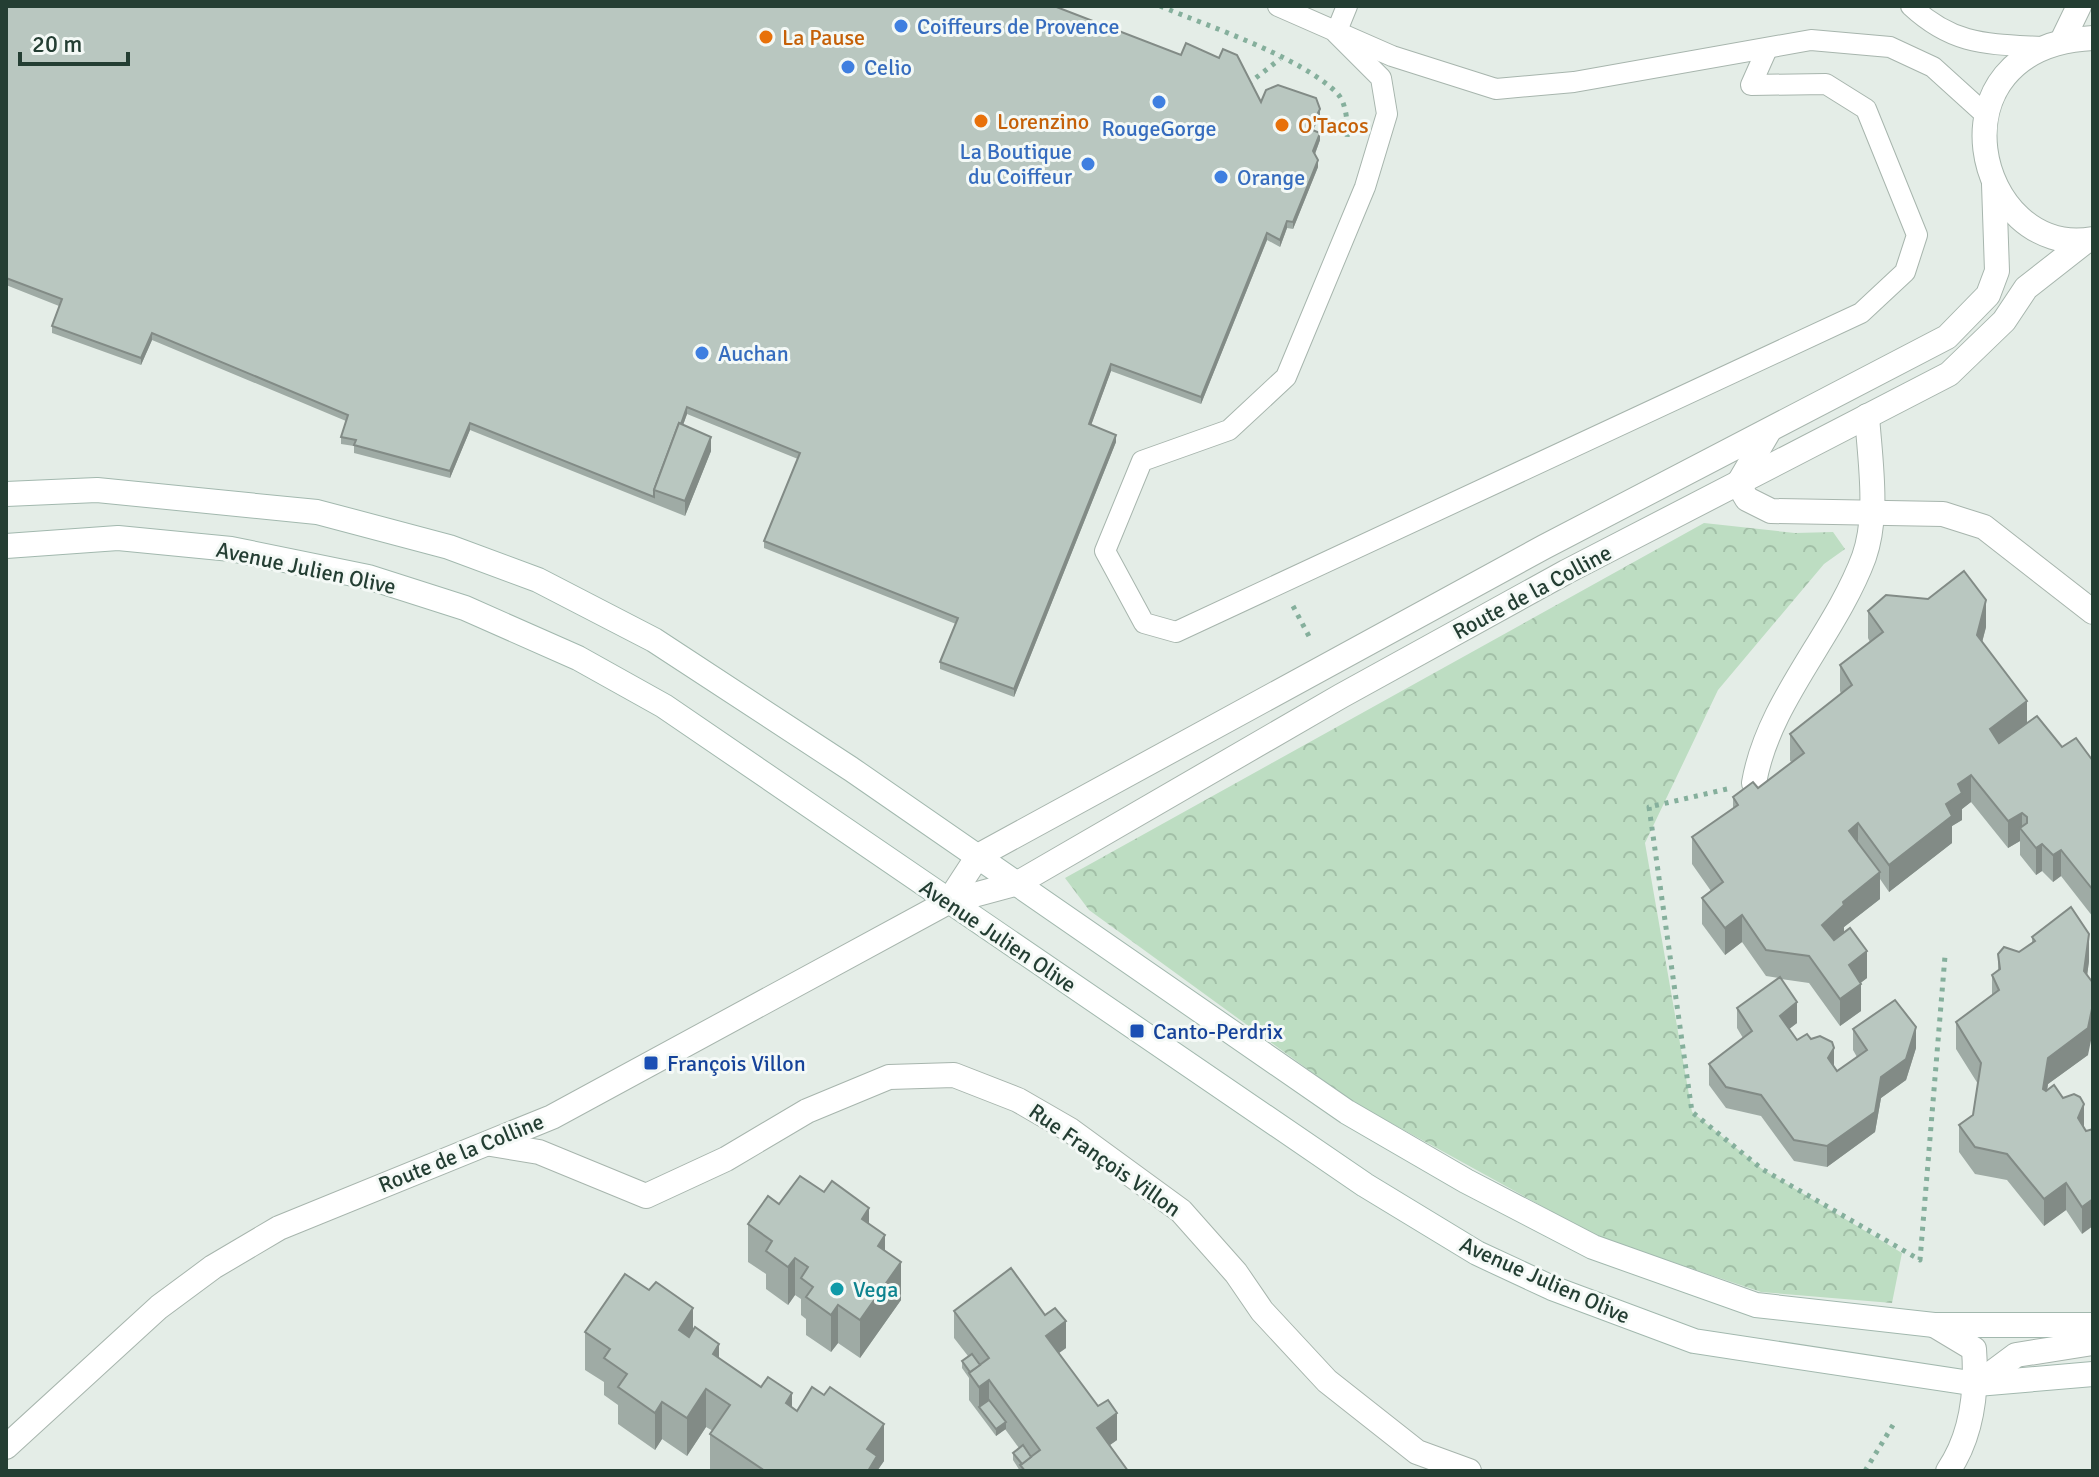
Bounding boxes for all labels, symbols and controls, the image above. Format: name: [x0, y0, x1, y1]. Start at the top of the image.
place label: Coiffeurs de Provence: [917, 13, 1119, 40]
scale bar: [20, 16, 128, 66]
marker: Coiffeurs de Provence: [892, 17, 910, 35]
place label: La Pause: [782, 24, 865, 51]
marker: La Pause: [757, 28, 775, 46]
text: 20 m: [32, 29, 82, 59]
place label: Celio: [864, 54, 912, 81]
marker: Celio: [839, 58, 857, 76]
marker: RougeGorge: [1150, 93, 1168, 111]
place label: Lorenzino: [997, 108, 1089, 135]
marker: Lorenzino: [972, 112, 990, 130]
place label: O'Tacos: [1298, 112, 1369, 139]
place label: RougeGorge: [1101, 115, 1217, 142]
marker: O'Tacos: [1273, 116, 1291, 134]
place label: La Boutique du Coiffeur: [959, 138, 1072, 190]
marker: La Boutique du Coiffeur: [1079, 155, 1097, 173]
place label: Orange: [1237, 164, 1305, 191]
marker: Orange: [1212, 168, 1230, 186]
place label: Auchan: [718, 340, 789, 367]
marker: Auchan: [693, 344, 711, 362]
street label: Avenue Julien Olive: [214, 536, 398, 600]
street label: Route de la Colline: [1448, 539, 1616, 645]
street label: Avenue Julien Olive: [915, 874, 1081, 998]
place label: Canto-Perdrix: [1153, 1018, 1283, 1045]
marker: Canto-Perdrix: [1128, 1022, 1146, 1040]
place label: François Villon: [667, 1050, 806, 1077]
marker: François Villon: [642, 1054, 660, 1072]
street label: Rue François Villon: [1024, 1098, 1186, 1222]
street label: Route de la Colline: [374, 1108, 548, 1198]
street label: Avenue Julien Olive: [1456, 1230, 1634, 1330]
place label: Vega: [853, 1276, 898, 1303]
marker: Vega: [828, 1280, 846, 1298]

